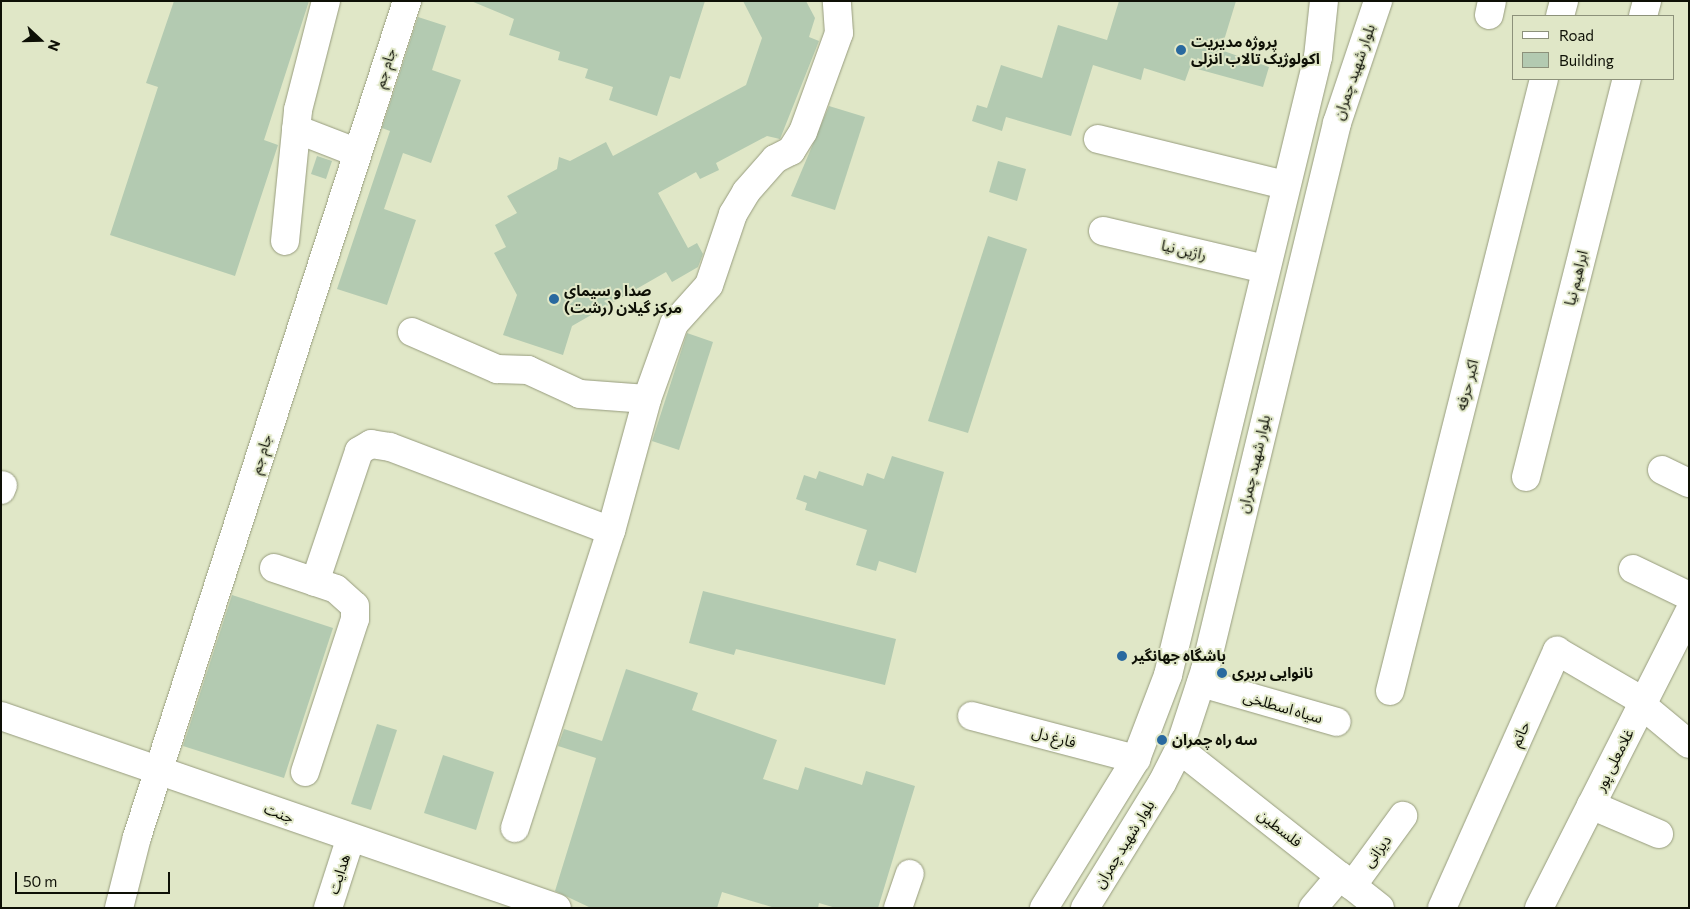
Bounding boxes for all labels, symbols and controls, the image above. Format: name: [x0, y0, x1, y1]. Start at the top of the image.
north arrow: [15, 15, 65, 65]
legend: [1512, 15, 1675, 80]
street label: بلوار شهید چمران: [1329, 22, 1379, 122]
text: Road: [1559, 26, 1594, 44]
place label: پروژه مدیریت اکولوژیک تالاب انزلی: [1191, 32, 1320, 67]
text: N: [45, 38, 64, 54]
marker: پروژه مدیریت اکولوژیک تالاب انزلی: [1175, 44, 1187, 56]
street label: جام جم: [370, 46, 400, 90]
text: Building: [1559, 51, 1614, 69]
street label: راژین نیا: [1160, 236, 1208, 264]
street label: ابراهیم نیا: [1560, 249, 1592, 307]
place label: صدا و سیمای مرکز گیلان (رشت): [564, 281, 682, 316]
marker: صدا و سیمای مرکز گیلان (رشت): [548, 293, 560, 305]
street label: اکبر حرفه: [1452, 358, 1482, 412]
street label: بلوار شهید چمران: [1234, 413, 1274, 515]
street label: جام جم: [246, 432, 276, 476]
place label: باشگاه جهانگیر: [1132, 647, 1226, 665]
marker: باشگاه جهانگیر: [1116, 650, 1128, 662]
place label: نانوایی بربری: [1232, 664, 1313, 682]
marker: نانوایی بربری: [1216, 667, 1228, 679]
street label: سیاه اسطلخی: [1241, 687, 1325, 727]
street label: حاتم: [1506, 718, 1534, 750]
street label: فارغ دل: [1030, 723, 1078, 751]
street label: غلامعلی پور: [1591, 726, 1637, 794]
place label: سه راه چمران: [1172, 731, 1258, 749]
marker: سه راه چمران: [1156, 734, 1168, 746]
street label: بلوار شهید چمران: [1090, 797, 1158, 891]
street label: جنت: [262, 799, 296, 827]
street label: فلسطین: [1254, 805, 1306, 851]
street label: دیزانی: [1359, 831, 1395, 871]
street label: هدایت: [324, 852, 354, 896]
scale bar: [18, 862, 172, 894]
text: 50 m: [23, 872, 57, 890]

